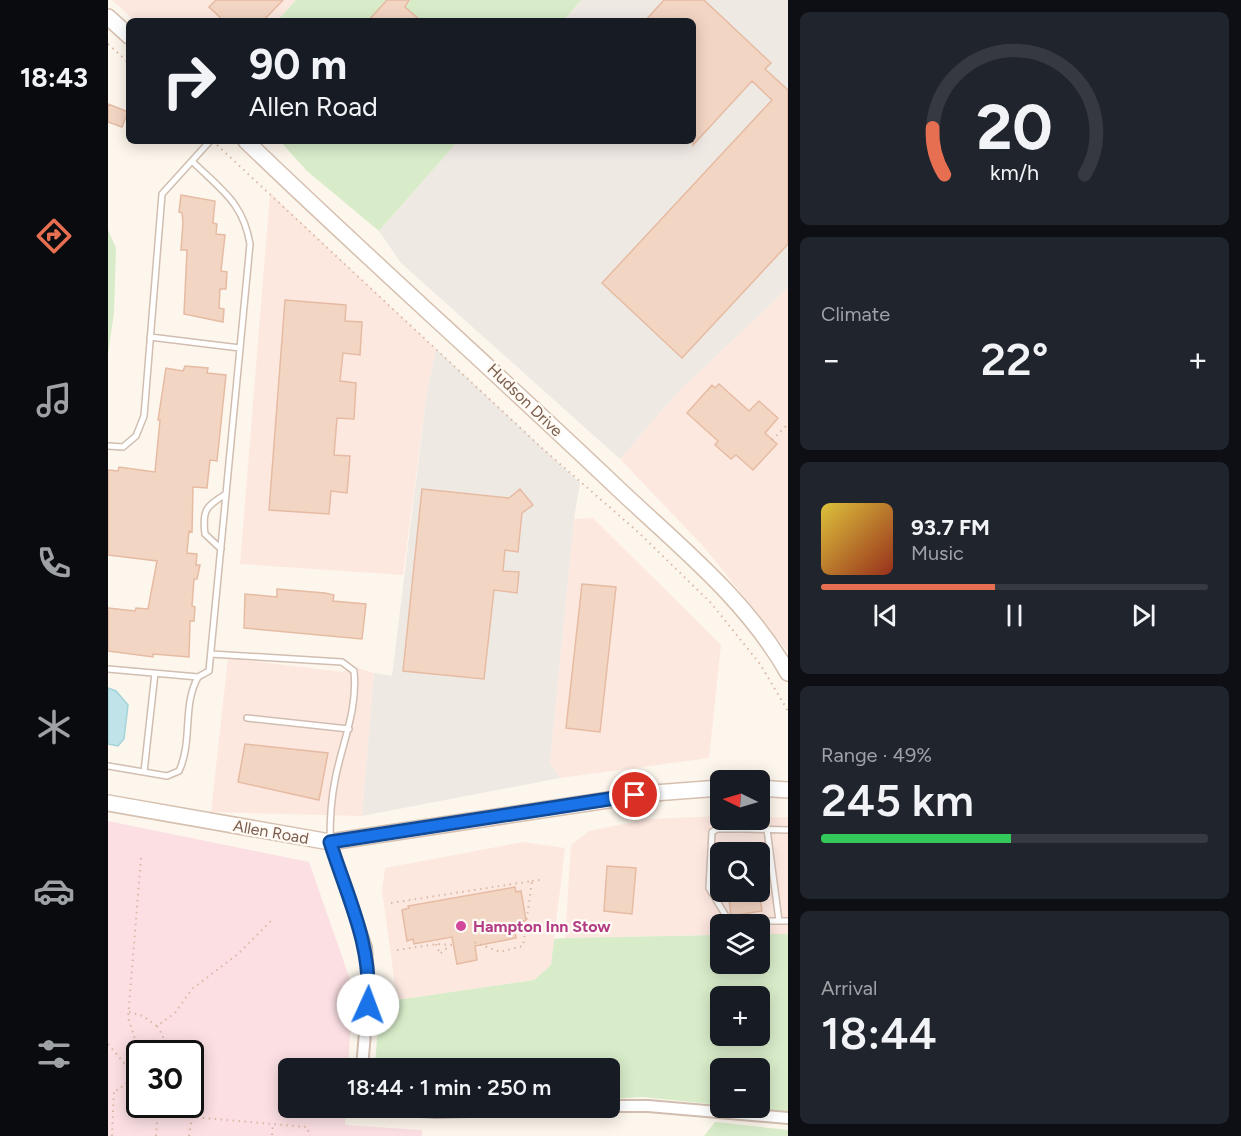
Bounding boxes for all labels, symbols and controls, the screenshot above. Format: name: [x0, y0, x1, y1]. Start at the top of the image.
text: 90 m: [249, 39, 347, 90]
icon: right: [150, 42, 228, 120]
text: 18:43: [20, 61, 88, 94]
text: Allen Road: [249, 90, 378, 123]
text: 20: [976, 91, 1053, 166]
text: km/h: [990, 161, 1039, 186]
icon: directions: [33, 215, 75, 257]
text: Climate: [821, 302, 890, 326]
text: 22°: [980, 332, 1049, 386]
text: −: [821, 340, 842, 379]
text: +: [1187, 340, 1208, 379]
street label: Hudson Drive: [484, 359, 567, 441]
icon: music: [33, 379, 75, 421]
text: 93.7 FM: [911, 514, 990, 541]
text: Music: [911, 541, 964, 565]
icon: phone: [33, 542, 75, 584]
icon: previous: [869, 599, 902, 632]
icon: pause: [998, 599, 1031, 632]
icon: next: [1127, 599, 1160, 632]
icon: climate: [33, 706, 75, 748]
text: Range · 49%: [821, 743, 932, 767]
pin: [609, 769, 660, 820]
north arrow: [710, 770, 770, 830]
map controls: [710, 770, 770, 1118]
text: 245 km: [821, 773, 974, 827]
icon: arrive: [618, 778, 651, 811]
street label: Allen Road: [232, 816, 310, 848]
button: search: [710, 842, 770, 902]
icon: car: [33, 870, 75, 912]
button: layers: [710, 914, 770, 974]
place label: Hampton Inn Stow: [473, 917, 611, 936]
marker: Hampton Inn Stow: [454, 919, 468, 933]
position arrow: [336, 973, 400, 1037]
text: Arrival: [821, 976, 877, 1000]
button: +: [710, 986, 770, 1046]
text: 18:44: [821, 1006, 937, 1060]
icon: filters: [33, 1033, 75, 1075]
speed limit sign: 30: [126, 1040, 204, 1118]
button: −: [710, 1058, 770, 1118]
text: 18:44 · 1 min · 250 m: [347, 1074, 551, 1101]

